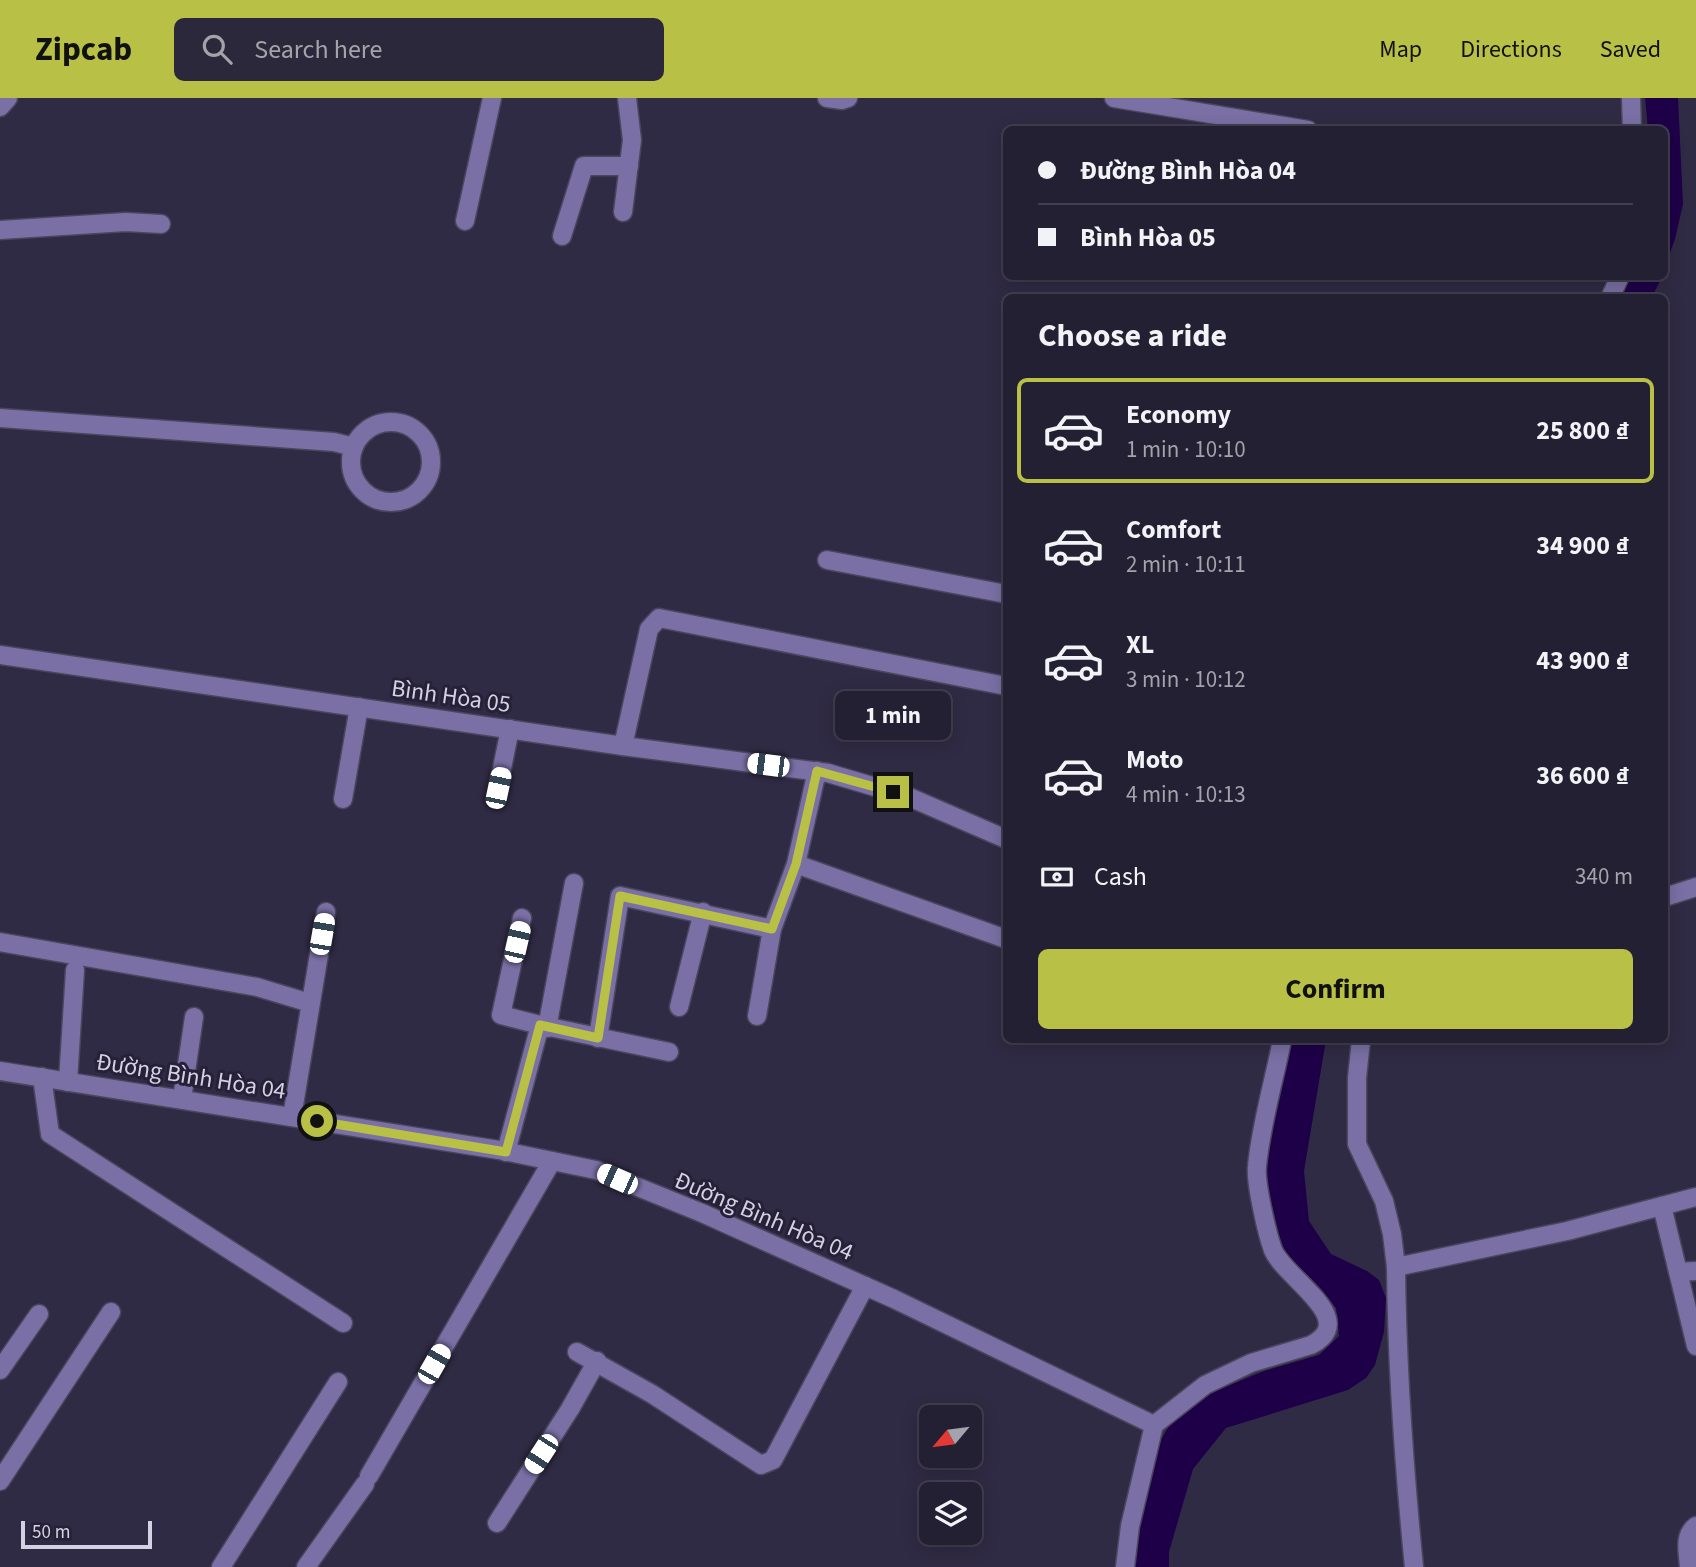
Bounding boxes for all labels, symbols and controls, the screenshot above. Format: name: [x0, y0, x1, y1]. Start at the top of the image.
search box: [174, 18, 664, 81]
text: Zipcab: [35, 26, 132, 73]
icon: search: [198, 30, 236, 68]
text: Search here: [254, 31, 382, 68]
text: Map: [1379, 32, 1422, 67]
text: Directions: [1460, 32, 1562, 67]
text: Saved: [1600, 32, 1661, 67]
text: Đường Bình Hòa 04: [1080, 152, 1296, 189]
text: Bình Hòa 05: [1080, 219, 1216, 256]
text: Choose a ride: [1038, 313, 1227, 359]
text: Economy: [1126, 396, 1231, 433]
icon: car: [1042, 399, 1105, 462]
text: 25 800 ₫: [1536, 412, 1629, 449]
text: 1 min · 10:10: [1126, 433, 1246, 466]
text: Comfort: [1126, 511, 1221, 548]
icon: car: [1042, 514, 1105, 577]
text: 34 900 ₫: [1536, 527, 1629, 564]
text: 2 min · 10:11: [1126, 548, 1246, 581]
text: XL: [1126, 626, 1154, 663]
icon: car: [1042, 629, 1105, 692]
text: 43 900 ₫: [1536, 642, 1629, 679]
text: 3 min · 10:12: [1126, 663, 1246, 696]
street label: Bình Hòa 05: [389, 671, 513, 722]
callout: 1 min: [835, 690, 951, 740]
text: 1 min: [865, 699, 921, 732]
text: Moto: [1126, 741, 1183, 778]
icon: car: [1042, 744, 1105, 807]
car: [746, 752, 791, 778]
text: 36 600 ₫: [1536, 757, 1629, 794]
car: [484, 765, 513, 811]
route end: [877, 776, 909, 808]
text: 4 min · 10:13: [1126, 778, 1246, 811]
icon: cash: [1038, 858, 1076, 896]
text: Cash: [1094, 858, 1147, 895]
text: 340 m: [1575, 860, 1633, 893]
car: [309, 911, 336, 957]
car: [503, 919, 532, 965]
button: Confirm: [1038, 949, 1633, 1029]
street label: Đường Bình Hòa 04: [94, 1044, 288, 1109]
route start: [301, 1105, 333, 1137]
car: [594, 1161, 641, 1197]
street label: Đường Bình Hòa 04: [669, 1163, 859, 1270]
car: [415, 1341, 454, 1387]
north arrow: [919, 1405, 982, 1468]
map controls: [919, 1405, 982, 1545]
car: [521, 1431, 562, 1477]
button: layers: [919, 1482, 982, 1545]
scale bar: [21, 1518, 152, 1550]
text: 50 m: [32, 1519, 70, 1546]

